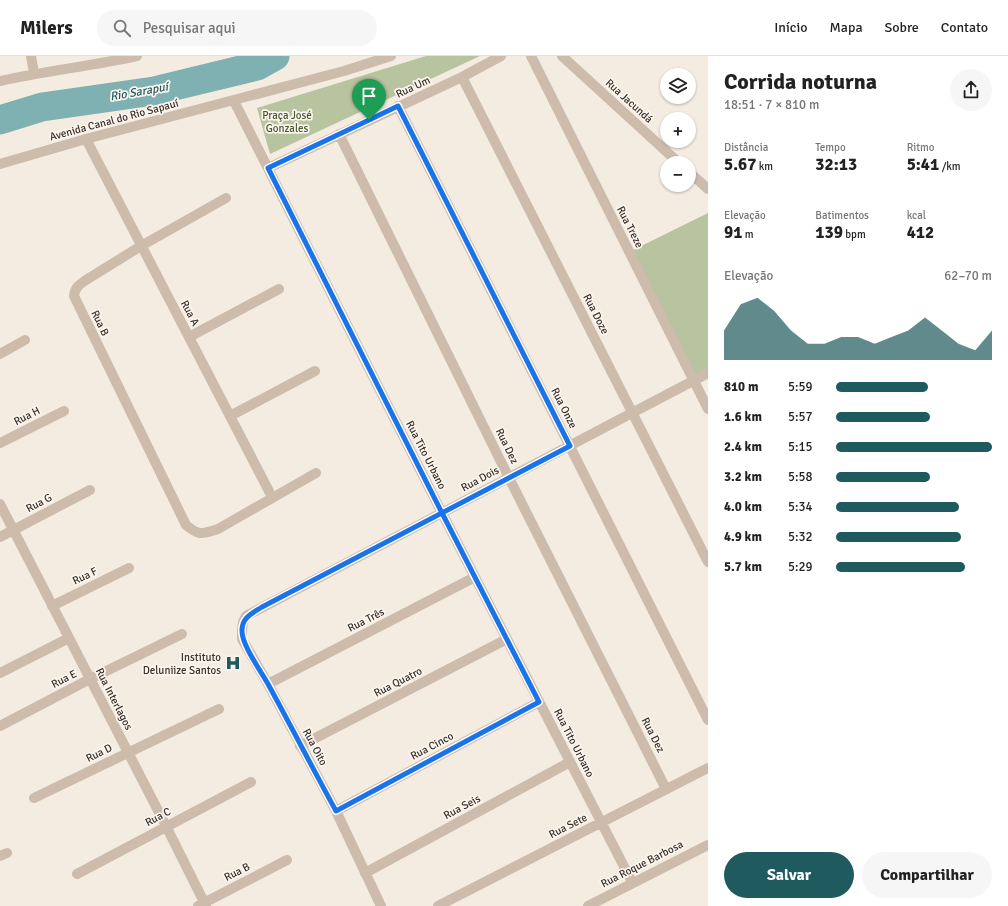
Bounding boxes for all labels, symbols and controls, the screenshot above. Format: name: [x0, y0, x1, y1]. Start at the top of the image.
search box: [97, 10, 377, 46]
text: Milers: [20, 16, 73, 40]
icon: search: [111, 17, 133, 39]
text: Pesquisar aqui: [143, 19, 236, 37]
text: Início: [774, 19, 808, 36]
text: Mapa: [830, 19, 862, 36]
text: Sobre: [884, 19, 919, 36]
text: Contato: [941, 19, 988, 36]
map controls: [660, 68, 696, 192]
button: layers: [660, 68, 696, 104]
text: Corrida noturna: [724, 68, 877, 95]
button: share: [950, 69, 992, 111]
street label: Rua Um: [394, 73, 432, 101]
street label: Rua Jacundá: [603, 76, 656, 126]
water label: Rio Sarapuí: [109, 79, 172, 104]
pin: [352, 79, 386, 120]
icon: arrive: [358, 85, 380, 107]
street label: Avenida Canal do Rio Sapauí: [48, 97, 180, 143]
text: 18:51 · 7 × 810 m: [724, 97, 819, 113]
park label: Praça José Gonzales: [262, 109, 312, 135]
button: +: [660, 112, 696, 148]
text: Distância: [724, 141, 768, 154]
text: Tempo: [815, 141, 846, 154]
text: Ritmo: [907, 141, 935, 154]
text: 5.67: [724, 154, 756, 175]
text: 32:13: [815, 154, 857, 175]
text: 5:41: [907, 154, 939, 175]
button: −: [660, 156, 696, 192]
text: km: [756, 160, 773, 173]
text: /km: [939, 160, 961, 173]
street label: Rua Treze: [614, 204, 646, 250]
text: Elevação: [724, 209, 766, 222]
text: Batimentos: [815, 209, 869, 222]
text: kcal: [907, 209, 926, 222]
text: 91: [724, 222, 742, 243]
text: 139: [815, 222, 843, 243]
text: 412: [907, 222, 934, 243]
text: m: [742, 228, 754, 241]
text: bpm: [843, 228, 866, 241]
text: Elevação: [724, 268, 773, 284]
text: 62–70 m: [944, 268, 992, 284]
street label: Rua Doze: [580, 292, 612, 336]
street label: Rua A: [178, 298, 202, 328]
street label: Rua B: [88, 308, 112, 338]
text: 810 m: [724, 379, 758, 395]
text: 5:59: [788, 379, 813, 395]
street label: Rua Onze: [548, 385, 580, 431]
street label: Rua H: [12, 404, 42, 428]
text: 1.6 km: [724, 409, 762, 425]
text: 5:57: [788, 409, 813, 425]
street label: Rua Tito Urbano: [403, 419, 449, 492]
street label: Rua Dez: [493, 426, 521, 466]
text: 2.4 km: [724, 439, 762, 455]
text: 5:15: [788, 439, 813, 455]
street label: Rua Dois: [459, 464, 501, 494]
text: 3.2 km: [724, 469, 762, 485]
text: 5:58: [788, 469, 813, 485]
street label: Rua G: [24, 491, 54, 515]
text: 4.0 km: [724, 499, 762, 515]
text: 5:34: [788, 499, 813, 515]
text: 4.9 km: [724, 529, 762, 545]
text: 5:32: [788, 529, 813, 545]
text: 5.7 km: [724, 559, 762, 575]
text: 5:29: [788, 559, 813, 575]
street label: Rua F: [70, 564, 100, 588]
street label: Rua Três: [345, 605, 387, 635]
place label: Instituto Deluniize Santos: [143, 651, 221, 677]
hospital icon: Instituto Deluniize Santos: [224, 654, 242, 672]
street label: Rua Quatro: [372, 664, 425, 700]
street label: Rua Interlagos: [93, 666, 135, 732]
street label: Rua E: [49, 667, 79, 691]
street label: Rua Tito Urbano: [551, 707, 597, 780]
street label: Rua Dez: [639, 715, 667, 755]
street label: Rua Oito: [300, 726, 330, 768]
street label: Rua Cinco: [408, 729, 456, 763]
street label: Rua D: [84, 741, 114, 765]
street label: Rua Seis: [441, 792, 483, 822]
street label: Rua C: [143, 805, 173, 829]
street label: Rua Sete: [547, 811, 589, 841]
street label: Rua Roque Barbosa: [599, 837, 686, 890]
button: Salvar: [724, 852, 854, 898]
button: Compartilhar: [862, 852, 992, 898]
street label: Rua B: [222, 860, 252, 884]

